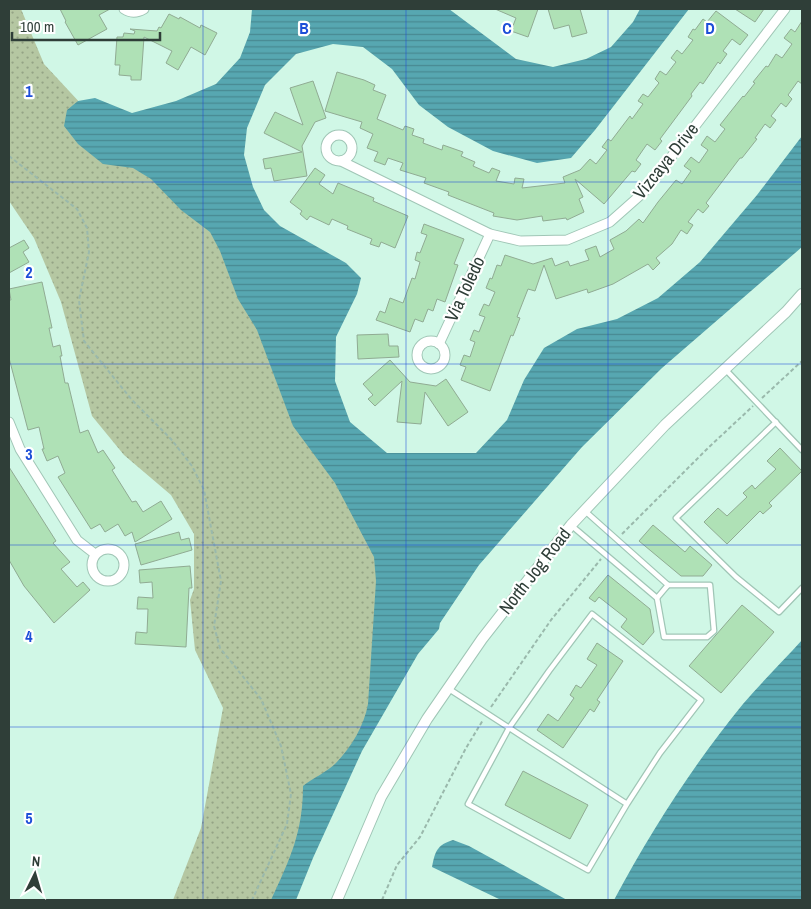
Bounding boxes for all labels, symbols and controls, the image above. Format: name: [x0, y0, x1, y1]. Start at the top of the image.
scale bar: [12, 10, 160, 42]
text: 100 m: [20, 16, 54, 37]
text: B: [299, 17, 309, 39]
text: C: [502, 17, 512, 39]
text: D: [705, 17, 715, 39]
text: 1: [25, 80, 33, 102]
street label: Vizcaya Drive: [627, 117, 704, 204]
street label: Via Toledo: [439, 252, 491, 325]
text: 2: [25, 261, 33, 283]
text: 3: [25, 443, 33, 465]
street label: North Jog Road: [493, 522, 576, 619]
text: 4: [25, 625, 33, 647]
text: 5: [25, 807, 33, 829]
north arrow: [10, 849, 60, 899]
text: N: [31, 852, 41, 870]

